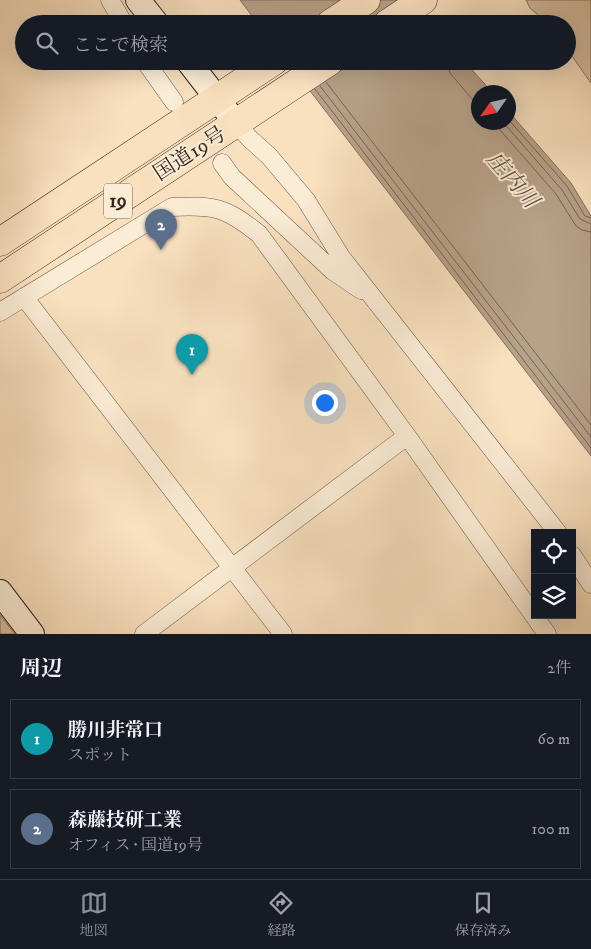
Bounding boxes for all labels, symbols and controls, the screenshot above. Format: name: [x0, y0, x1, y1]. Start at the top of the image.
search box: [15, 15, 576, 70]
icon: search: [33, 29, 61, 57]
text: ここで検索: [73, 34, 168, 57]
north arrow: [471, 85, 516, 130]
street label: 国道19号: [149, 121, 231, 187]
water label: 庄内川: [480, 146, 545, 215]
road number: 19: [104, 184, 132, 218]
pin: 2: [145, 209, 177, 250]
pin: 1: [176, 334, 208, 375]
your location: [312, 390, 338, 416]
map controls: [531, 529, 576, 619]
button: locate: [531, 529, 576, 574]
button: layers: [531, 574, 576, 619]
text: 周辺: [20, 656, 62, 682]
text: 2件: [547, 658, 571, 678]
text: 勝川非常口: [68, 719, 163, 742]
text: 1: [34, 729, 40, 749]
text: 60 m: [538, 729, 570, 749]
text: スポット: [68, 745, 132, 765]
text: 森藤技研工業: [68, 809, 182, 832]
text: 2: [33, 819, 41, 839]
text: 100 m: [532, 819, 570, 839]
text: オフィス · 国道19号: [68, 835, 203, 855]
tab: 地図: [80, 889, 108, 940]
tab: 経路: [267, 889, 295, 940]
tab: 保存済み: [455, 889, 511, 940]

